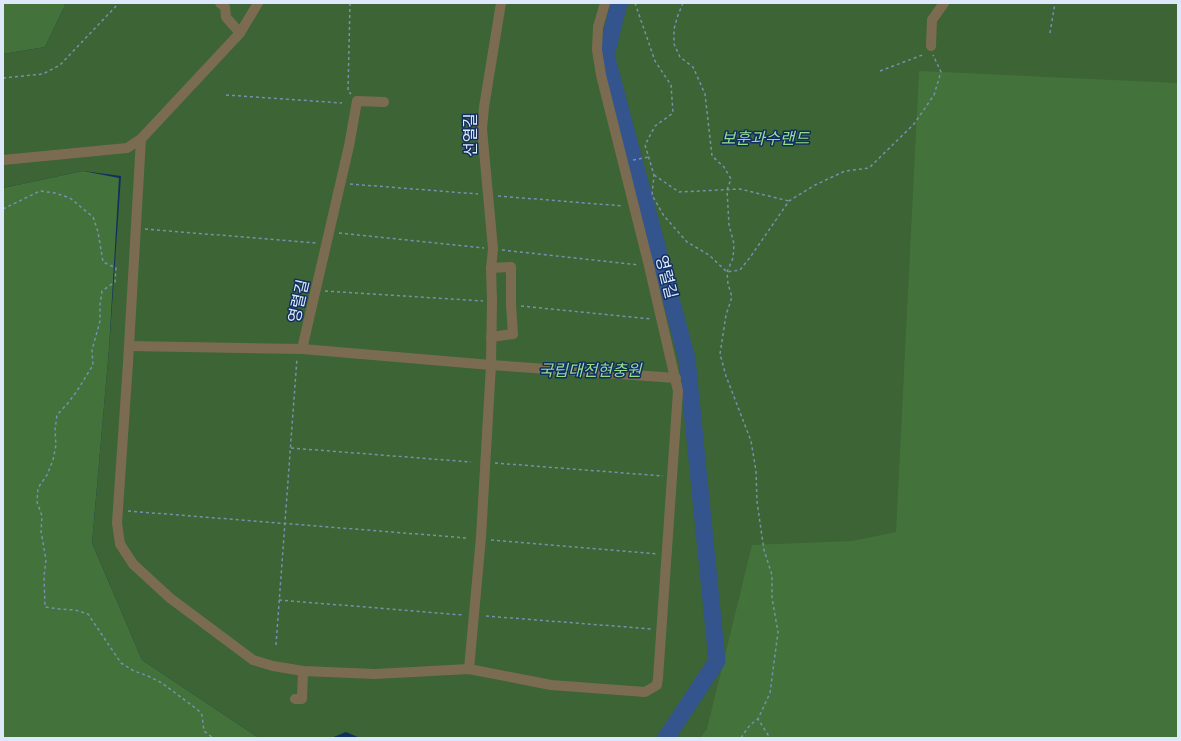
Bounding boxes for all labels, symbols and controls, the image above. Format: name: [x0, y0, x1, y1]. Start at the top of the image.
street label: 선열길: [461, 113, 480, 157]
park label: 보훈과수랜드: [721, 129, 810, 148]
street label: 영렬길: [652, 253, 681, 301]
street label: 영렬길: [284, 277, 313, 325]
park label: 국립대전현충원: [538, 361, 643, 380]

